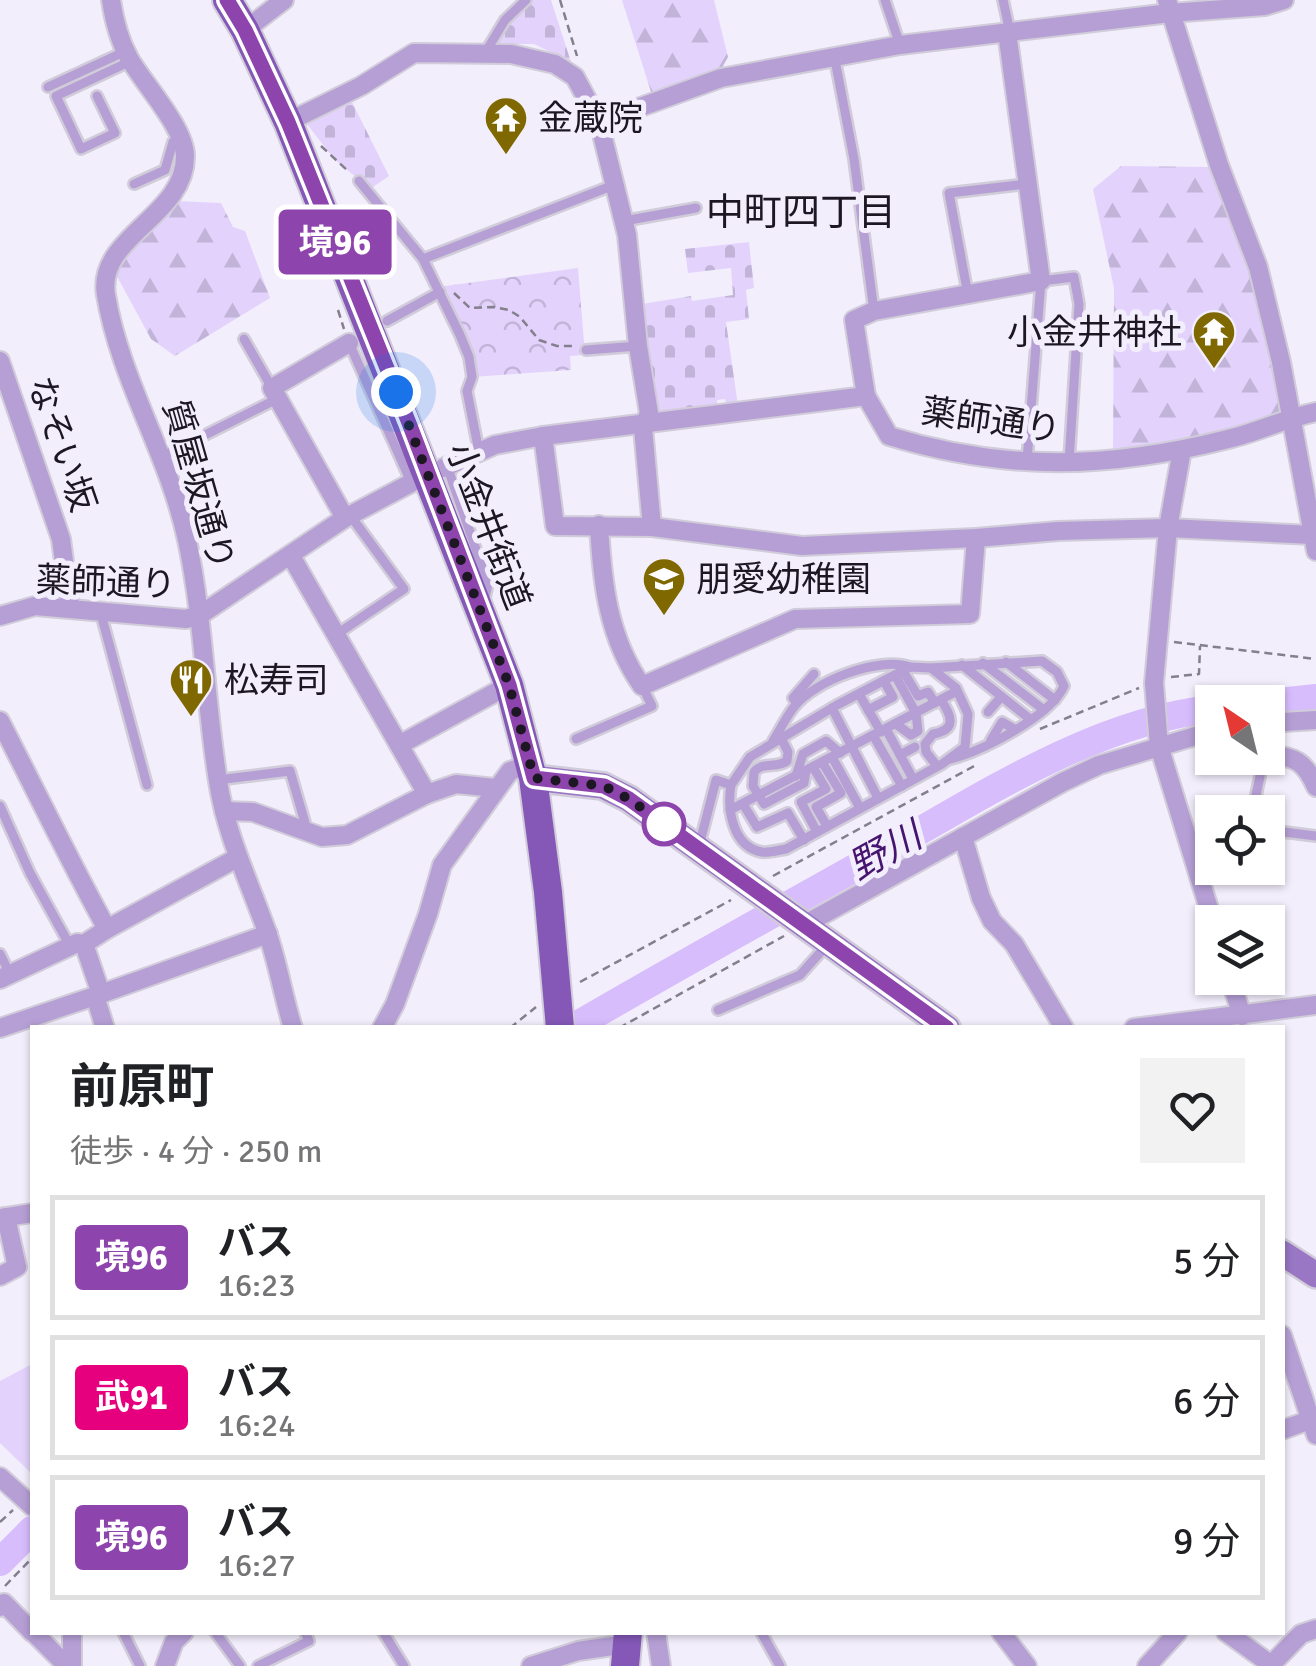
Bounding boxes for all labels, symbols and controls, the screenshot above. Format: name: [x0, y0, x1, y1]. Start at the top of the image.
temple icon: 金蔵院: [483, 95, 529, 156]
place label: 金蔵院: [538, 97, 643, 140]
district label: 中町四丁目: [706, 189, 896, 236]
line badge: 境96: [278, 210, 392, 274]
text: 境96: [299, 221, 371, 264]
temple icon: 小金井神社: [1191, 309, 1237, 370]
place label: 小金井神社: [1007, 311, 1182, 354]
your location: [371, 367, 421, 417]
street label: なそい坂: [18, 371, 105, 517]
street label: 薬師通り: [919, 389, 1063, 452]
street label: 質屋坂通り: [154, 395, 243, 575]
street label: 小金井街道: [437, 437, 540, 616]
school or university icon: 朋愛幼稚園: [641, 556, 687, 617]
place label: 朋愛幼稚園: [696, 558, 871, 601]
street label: 薬師通り: [35, 559, 177, 606]
restaurant icon: 松寿司: [168, 657, 214, 718]
place label: 松寿司: [224, 659, 329, 702]
north arrow: [1195, 685, 1285, 775]
map controls: [1195, 685, 1285, 995]
button: locate: [1195, 795, 1285, 885]
unlabelled marker: [643, 803, 685, 845]
water label: 野川: [841, 811, 933, 890]
button: layers: [1195, 905, 1285, 995]
text: 前原町: [70, 1058, 214, 1117]
button: heart: [1140, 1058, 1245, 1163]
text: 徒歩 · 4 分 · 250 m: [70, 1132, 322, 1171]
text: バス: [218, 1219, 294, 1266]
text: 境96: [95, 1236, 168, 1279]
text: 5 分: [1173, 1238, 1240, 1285]
text: 16:23: [218, 1266, 296, 1305]
text: バス: [218, 1359, 294, 1406]
text: 武91: [95, 1376, 168, 1419]
text: 6 分: [1173, 1378, 1240, 1425]
text: 16:24: [218, 1406, 296, 1445]
text: バス: [218, 1499, 294, 1546]
text: 境96: [95, 1516, 168, 1559]
text: 9 分: [1173, 1518, 1240, 1565]
text: 16:27: [218, 1546, 296, 1585]

